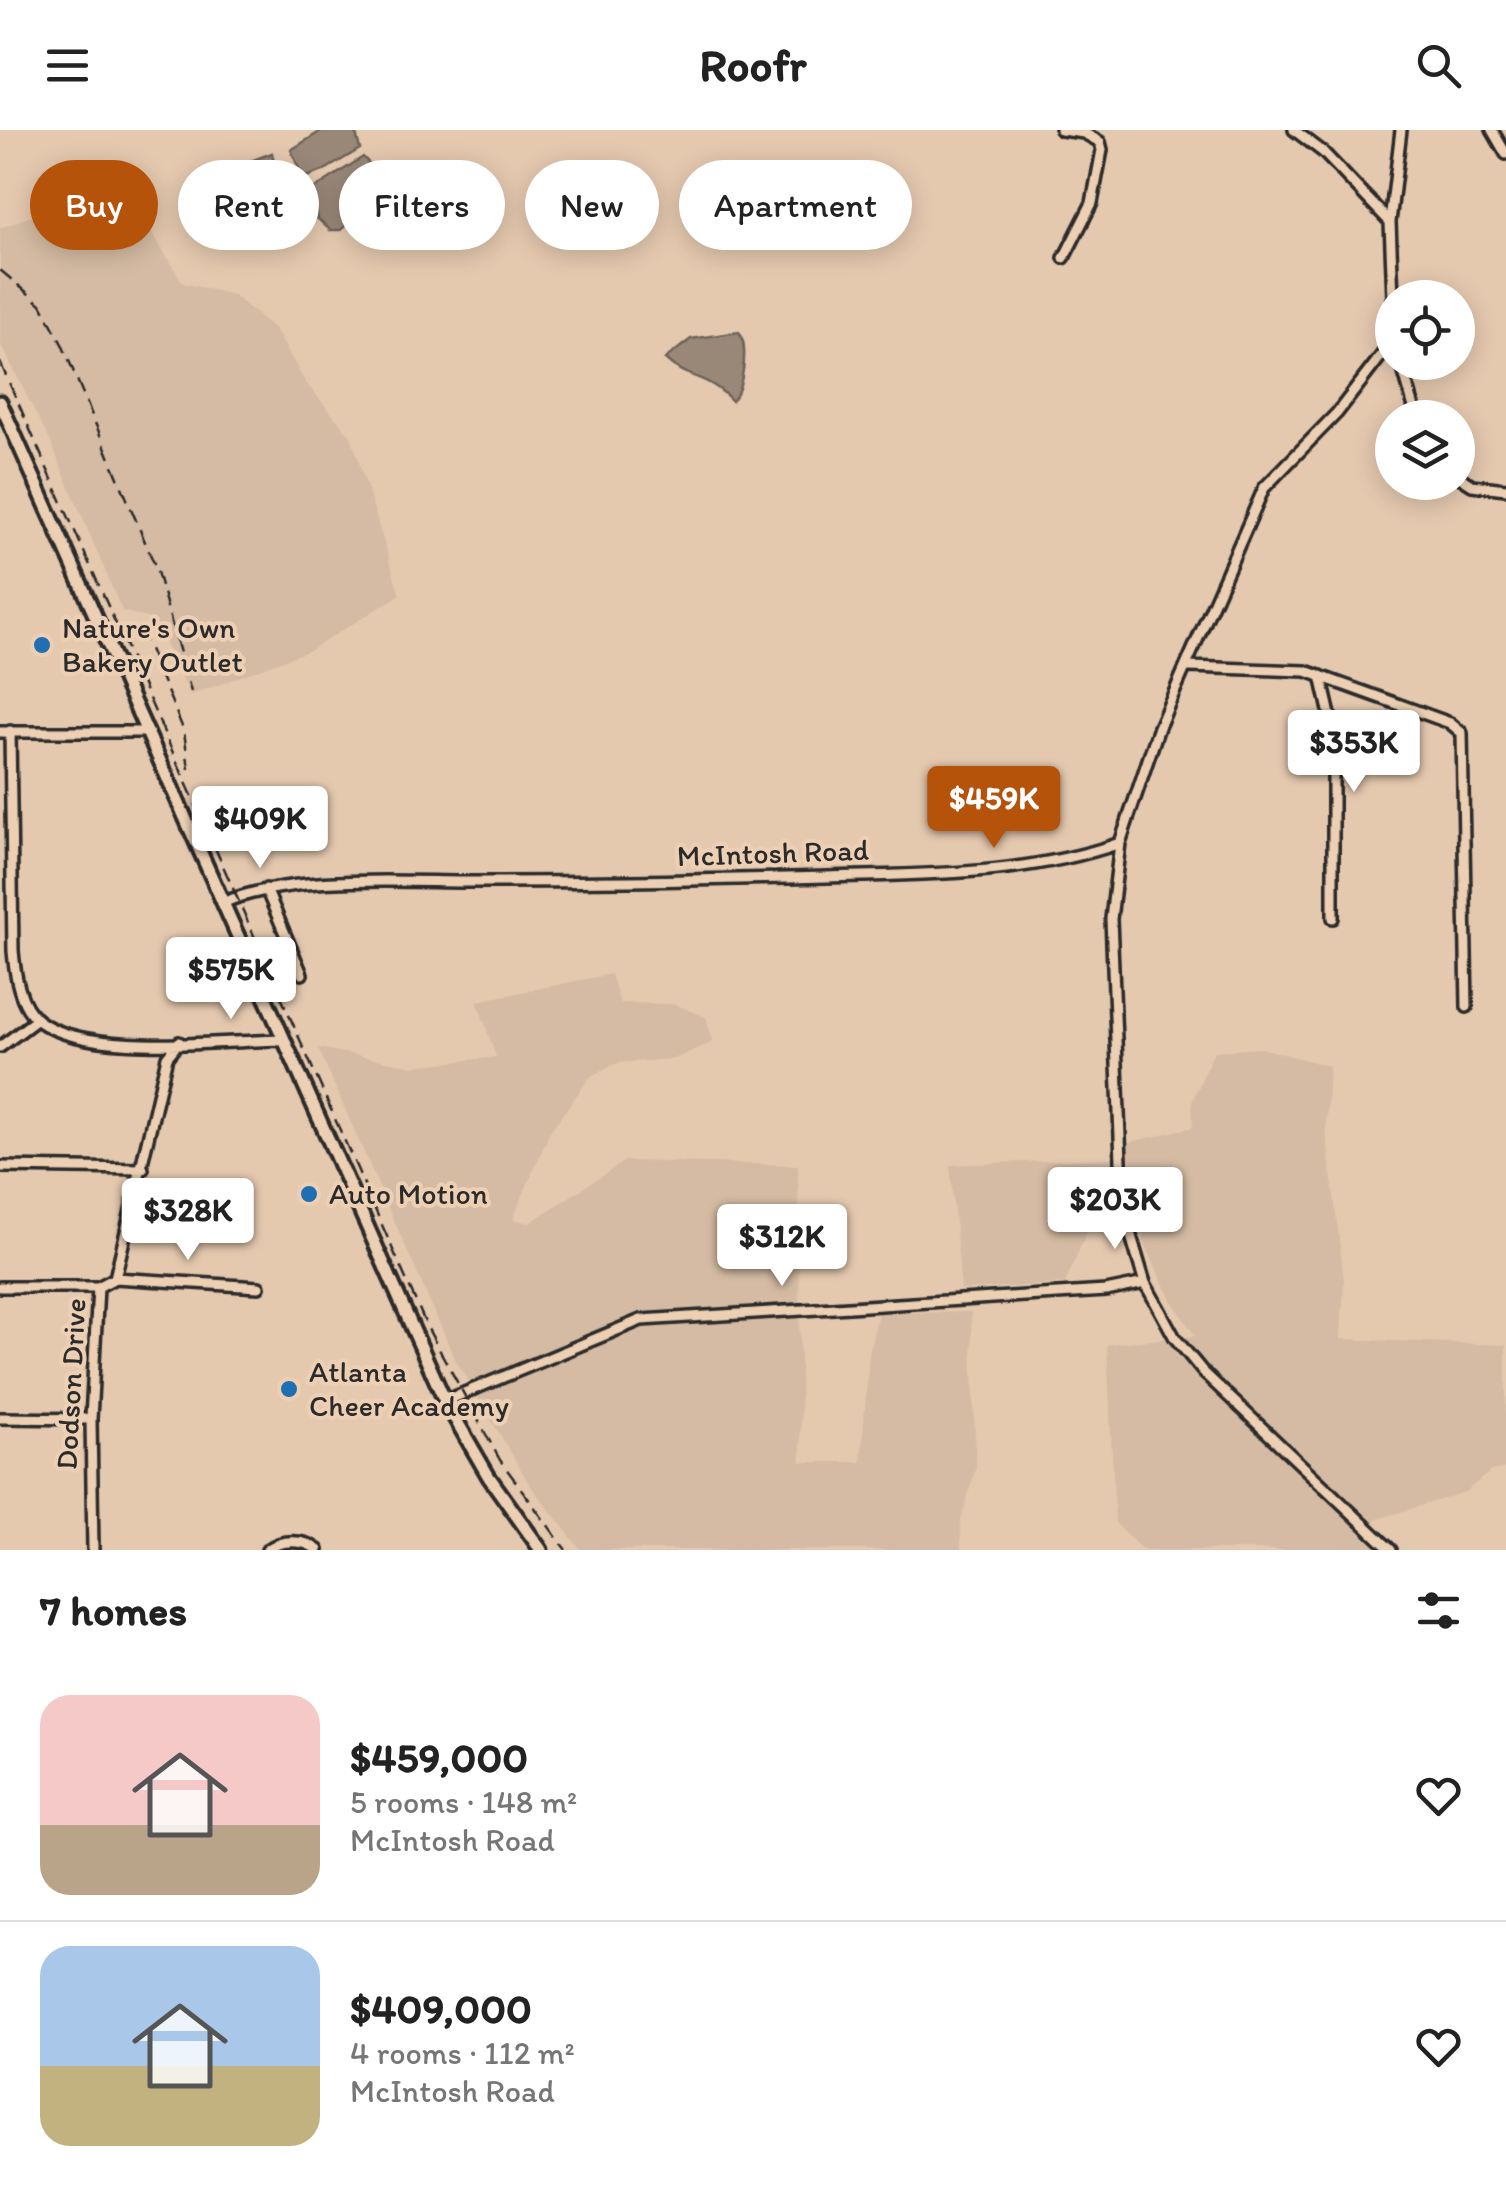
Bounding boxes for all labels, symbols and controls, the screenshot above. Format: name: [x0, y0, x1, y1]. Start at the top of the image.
icon: menu: [40, 38, 95, 93]
text: Roofr: [700, 38, 806, 92]
icon: search: [1411, 38, 1466, 93]
chip: Buy: [30, 160, 158, 250]
chip: Rent: [178, 160, 319, 250]
chip: Filters: [339, 160, 505, 250]
chip: New: [525, 160, 659, 250]
chip: Apartment: [679, 160, 912, 250]
map controls: [1375, 280, 1475, 500]
button: locate: [1375, 280, 1475, 380]
button: layers: [1375, 400, 1475, 500]
place label: Nature's Own Bakery Outlet: [62, 609, 243, 680]
marker: Nature's Own Bakery Outlet: [31, 634, 53, 656]
pin: $353K: [1284, 710, 1424, 795]
text: $353K: [1310, 723, 1398, 761]
pin: $459K: [924, 766, 1064, 851]
text: $459K: [949, 779, 1039, 817]
pin: $409K: [190, 786, 330, 871]
text: $409K: [214, 799, 306, 837]
street label: McIntosh Road: [676, 831, 870, 874]
pin: $575K: [161, 937, 301, 1022]
text: $575K: [188, 950, 274, 988]
pin: $203K: [1045, 1167, 1185, 1252]
place label: Auto Motion: [329, 1175, 488, 1212]
pin: $328K: [118, 1178, 258, 1263]
text: $203K: [1070, 1180, 1160, 1218]
marker: Auto Motion: [298, 1183, 320, 1205]
text: $328K: [144, 1191, 232, 1229]
pin: $312K: [712, 1204, 852, 1289]
text: $312K: [739, 1217, 825, 1255]
street label: Dodson Drive: [48, 1297, 93, 1471]
place label: Atlanta Cheer Academy: [309, 1353, 509, 1424]
marker: Atlanta Cheer Academy: [278, 1378, 300, 1400]
icon: filters: [1411, 1583, 1466, 1638]
text: 7 homes: [40, 1585, 187, 1636]
text: $459,000: [350, 1732, 528, 1783]
icon: home: [120, 1735, 240, 1855]
icon: heart: [1411, 1768, 1466, 1823]
text: 5 rooms · 148 m²: [350, 1783, 577, 1821]
text: McIntosh Road: [350, 1821, 555, 1859]
text: $409,000: [350, 1983, 532, 2034]
icon: home: [120, 1986, 240, 2106]
icon: heart: [1411, 2019, 1466, 2074]
text: 4 rooms · 112 m²: [350, 2034, 575, 2072]
text: McIntosh Road: [350, 2072, 555, 2110]

